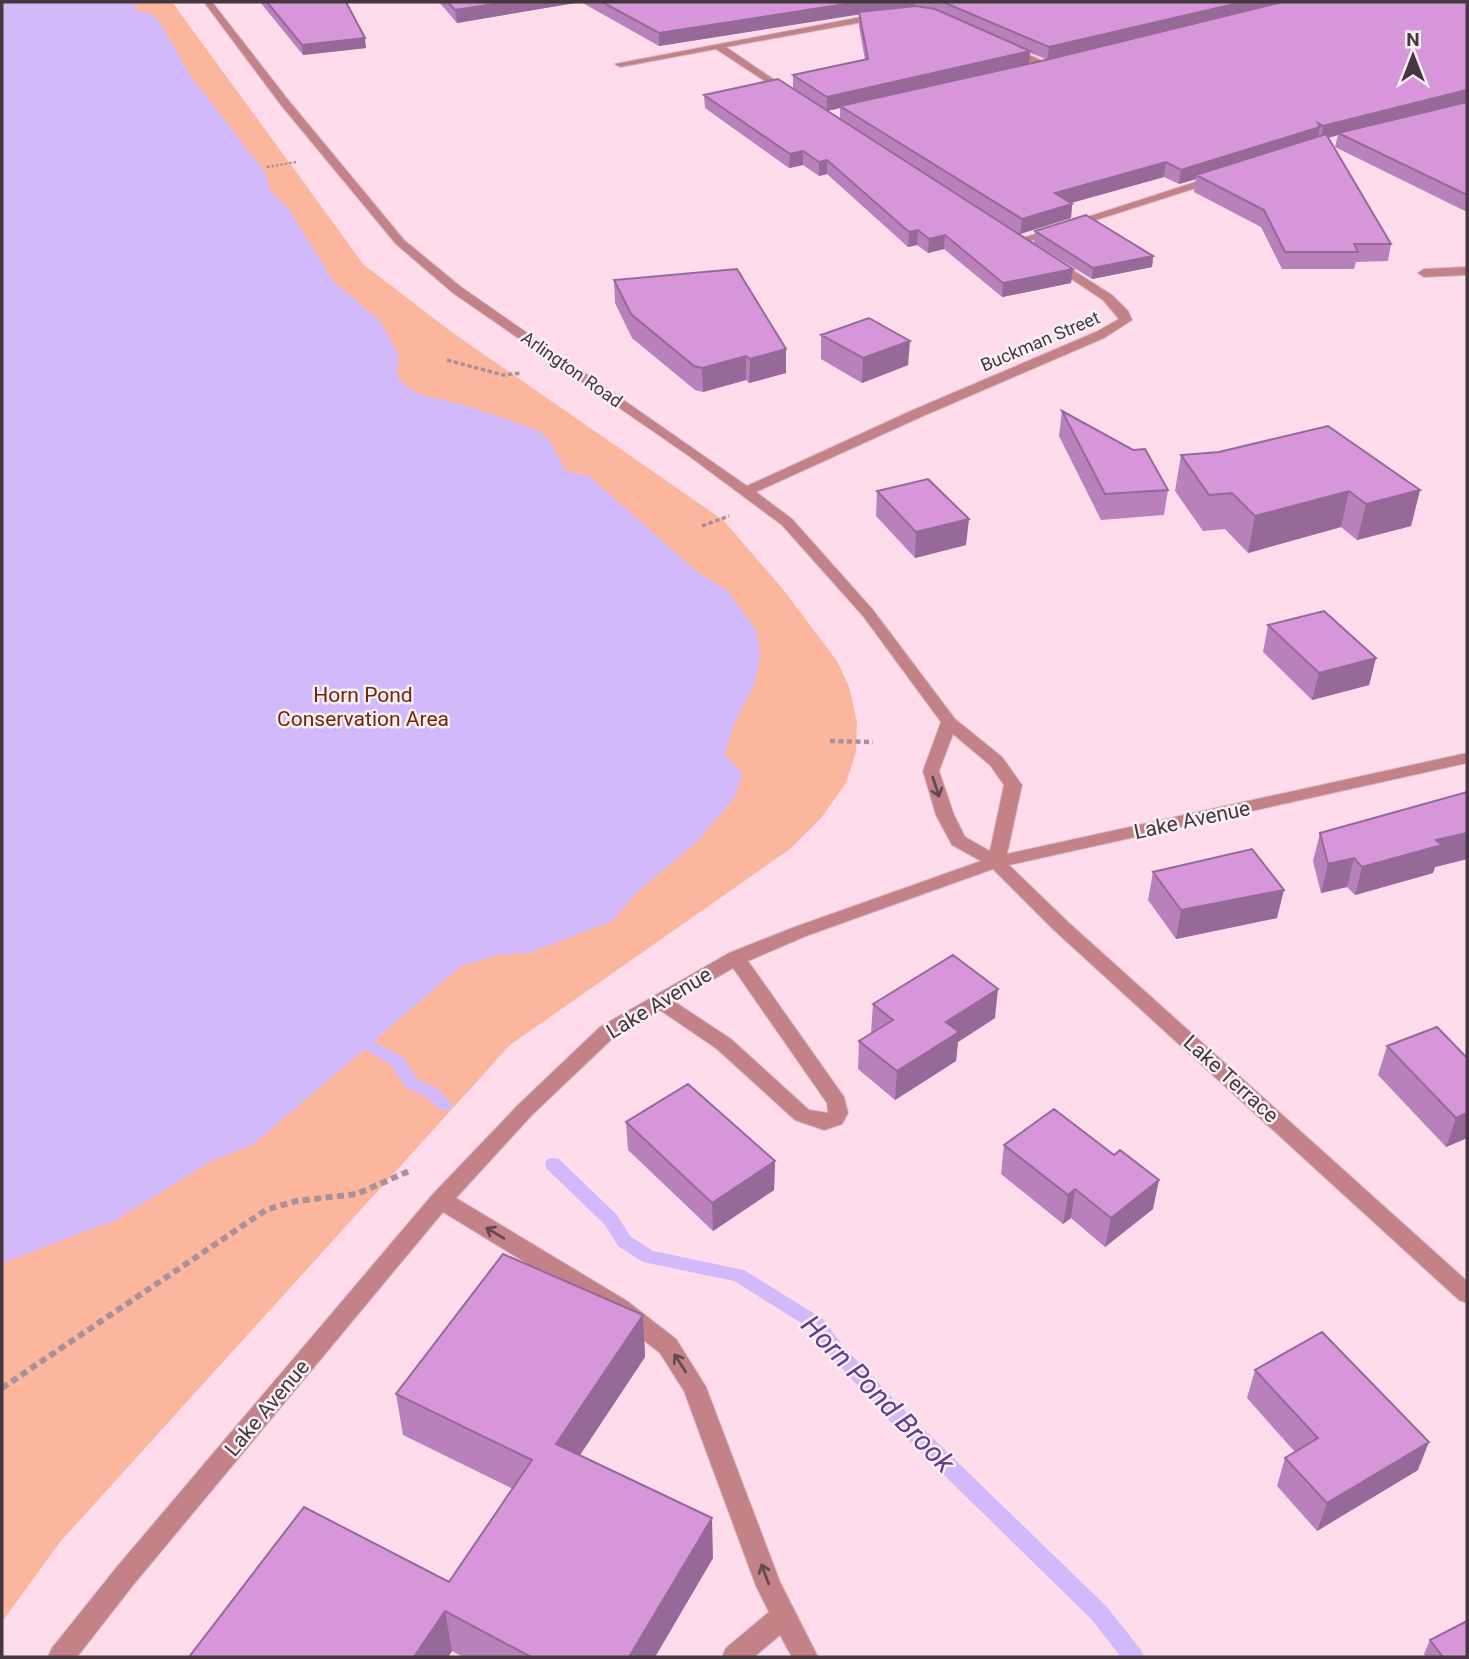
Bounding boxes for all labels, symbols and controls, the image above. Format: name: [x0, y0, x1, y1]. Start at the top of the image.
north arrow: [1378, 21, 1448, 91]
text: N: [1406, 28, 1420, 51]
street label: Buckman Street: [977, 306, 1103, 376]
street label: Arlington Road: [518, 326, 626, 412]
park label: Horn Pond Conservation Area: [277, 683, 449, 731]
one-way arrow: [931, 775, 943, 797]
street label: Lake Avenue: [1132, 796, 1252, 844]
street label: Lake Avenue: [602, 962, 716, 1044]
street label: Lake Terrace: [1179, 1030, 1283, 1128]
one-way arrow: [486, 1226, 506, 1240]
water label: Horn Pond Brook: [795, 1308, 962, 1481]
one-way arrow: [673, 1354, 687, 1373]
street label: Lake Avenue: [220, 1355, 314, 1461]
one-way arrow: [758, 1563, 770, 1585]

